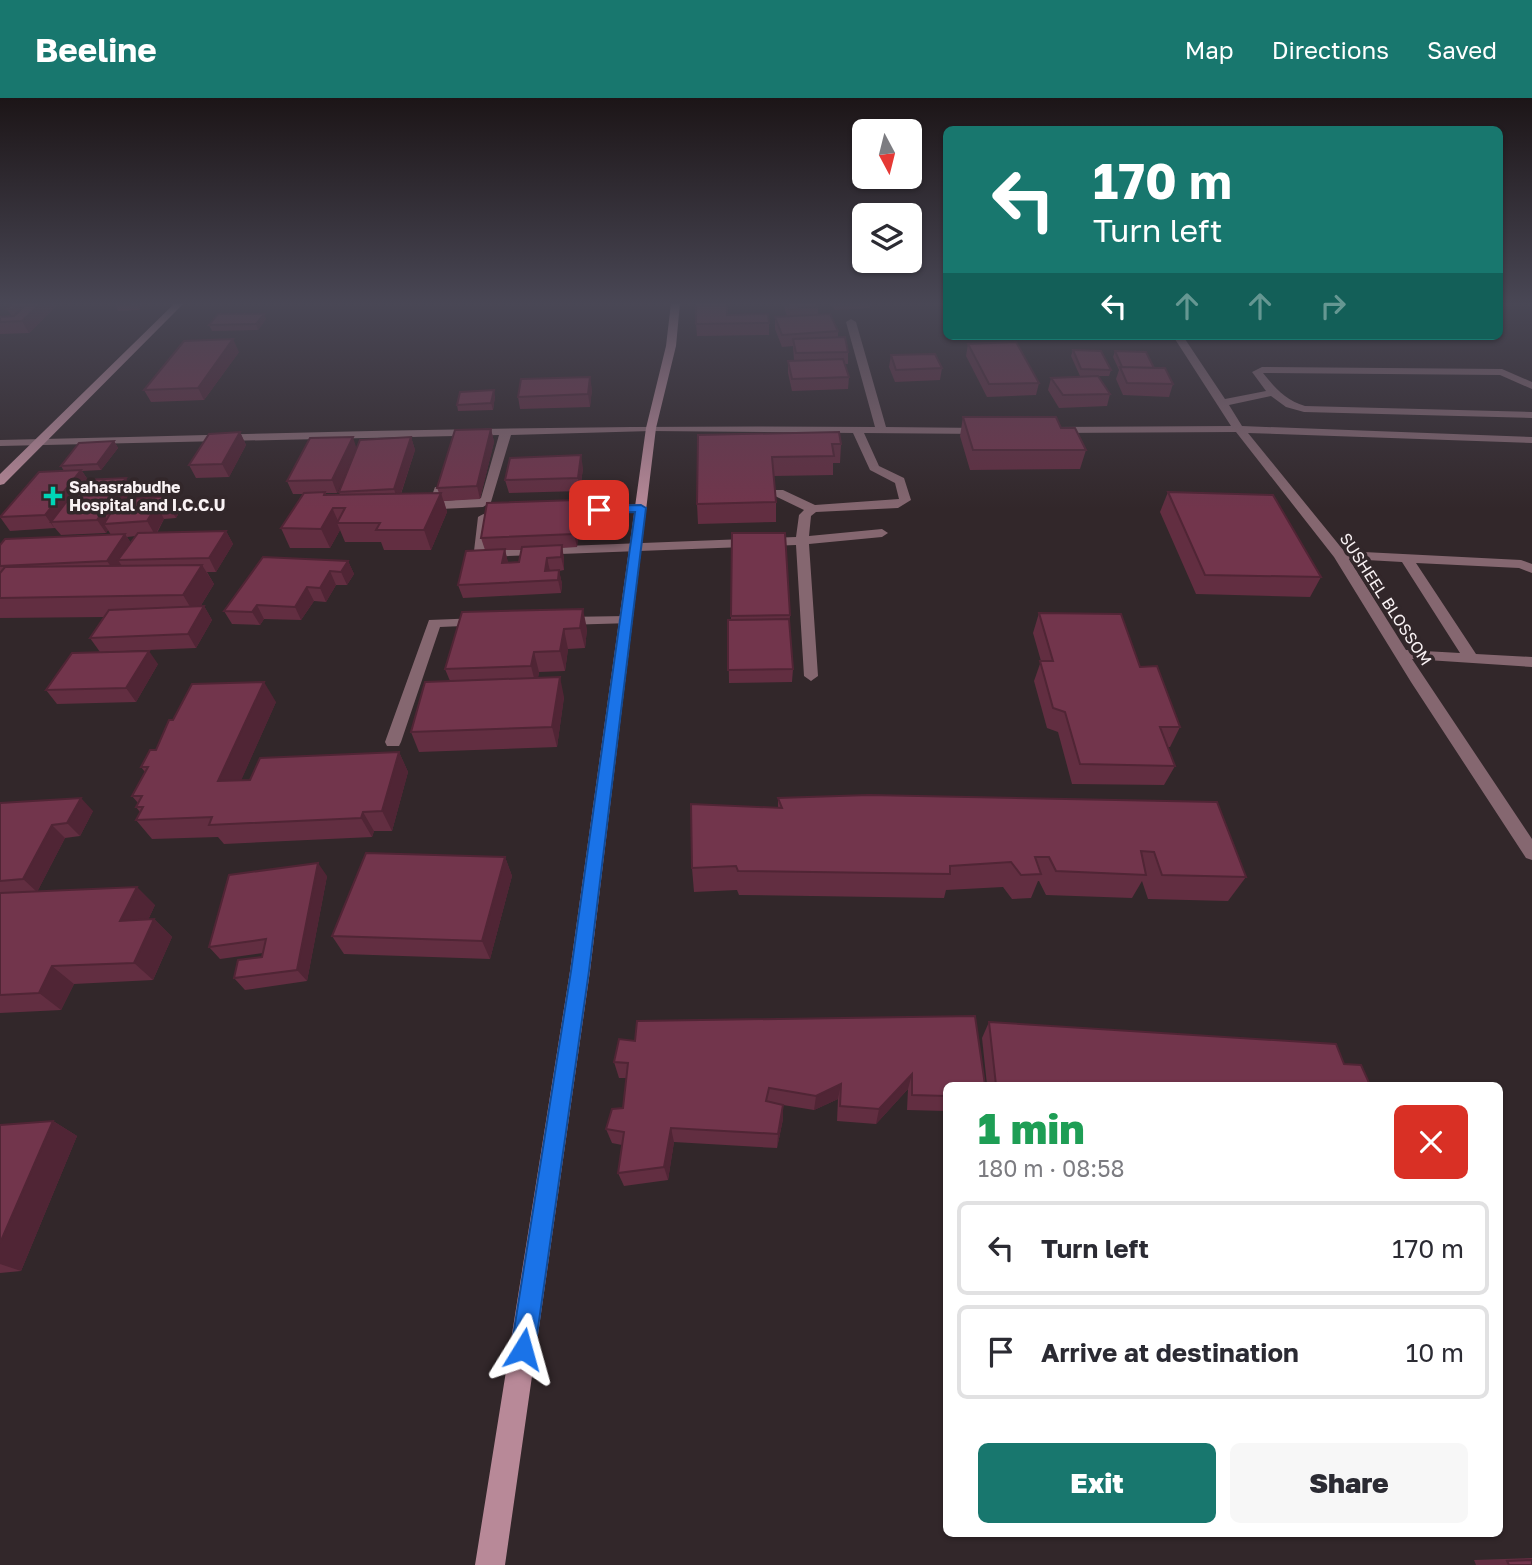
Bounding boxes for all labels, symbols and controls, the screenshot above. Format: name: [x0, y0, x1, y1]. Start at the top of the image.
text: Beeline: [35, 30, 157, 69]
text: Map: [1185, 35, 1234, 64]
text: Directions: [1272, 35, 1389, 64]
text: Saved: [1427, 35, 1497, 64]
north arrow: [852, 119, 922, 189]
map controls: [852, 119, 922, 273]
text: 170 m: [1093, 151, 1232, 210]
icon: left: [978, 154, 1069, 245]
button: layers: [852, 203, 922, 273]
text: Turn left: [1093, 211, 1222, 249]
icon: left: [1095, 287, 1133, 325]
icon: ahead: [1168, 287, 1206, 325]
icon: ahead: [1241, 287, 1279, 325]
icon: right: [1314, 287, 1352, 325]
place label: Sahasrabudhe Hospital and I.C.C.U: [69, 477, 226, 515]
pin: [569, 480, 629, 540]
marker: Sahasrabudhe Hospital and I.C.C.U: [43, 486, 63, 506]
icon: arrive: [580, 491, 618, 529]
street label: SUSHEEL BLOSSOM: [1336, 529, 1436, 669]
text: 1 min: [978, 1103, 1085, 1153]
button: close: [1394, 1105, 1468, 1179]
text: 180 m · 08:58: [978, 1154, 1125, 1182]
icon: left: [982, 1229, 1020, 1267]
text: Turn left: [1041, 1233, 1149, 1264]
text: 170 m: [1392, 1233, 1464, 1264]
position arrow: [486, 1312, 560, 1386]
icon: arrive: [982, 1333, 1020, 1371]
text: Arrive at destination: [1041, 1337, 1299, 1368]
text: 10 m: [1406, 1337, 1464, 1368]
button: Exit: [978, 1443, 1216, 1523]
button: Share: [1230, 1443, 1468, 1523]

